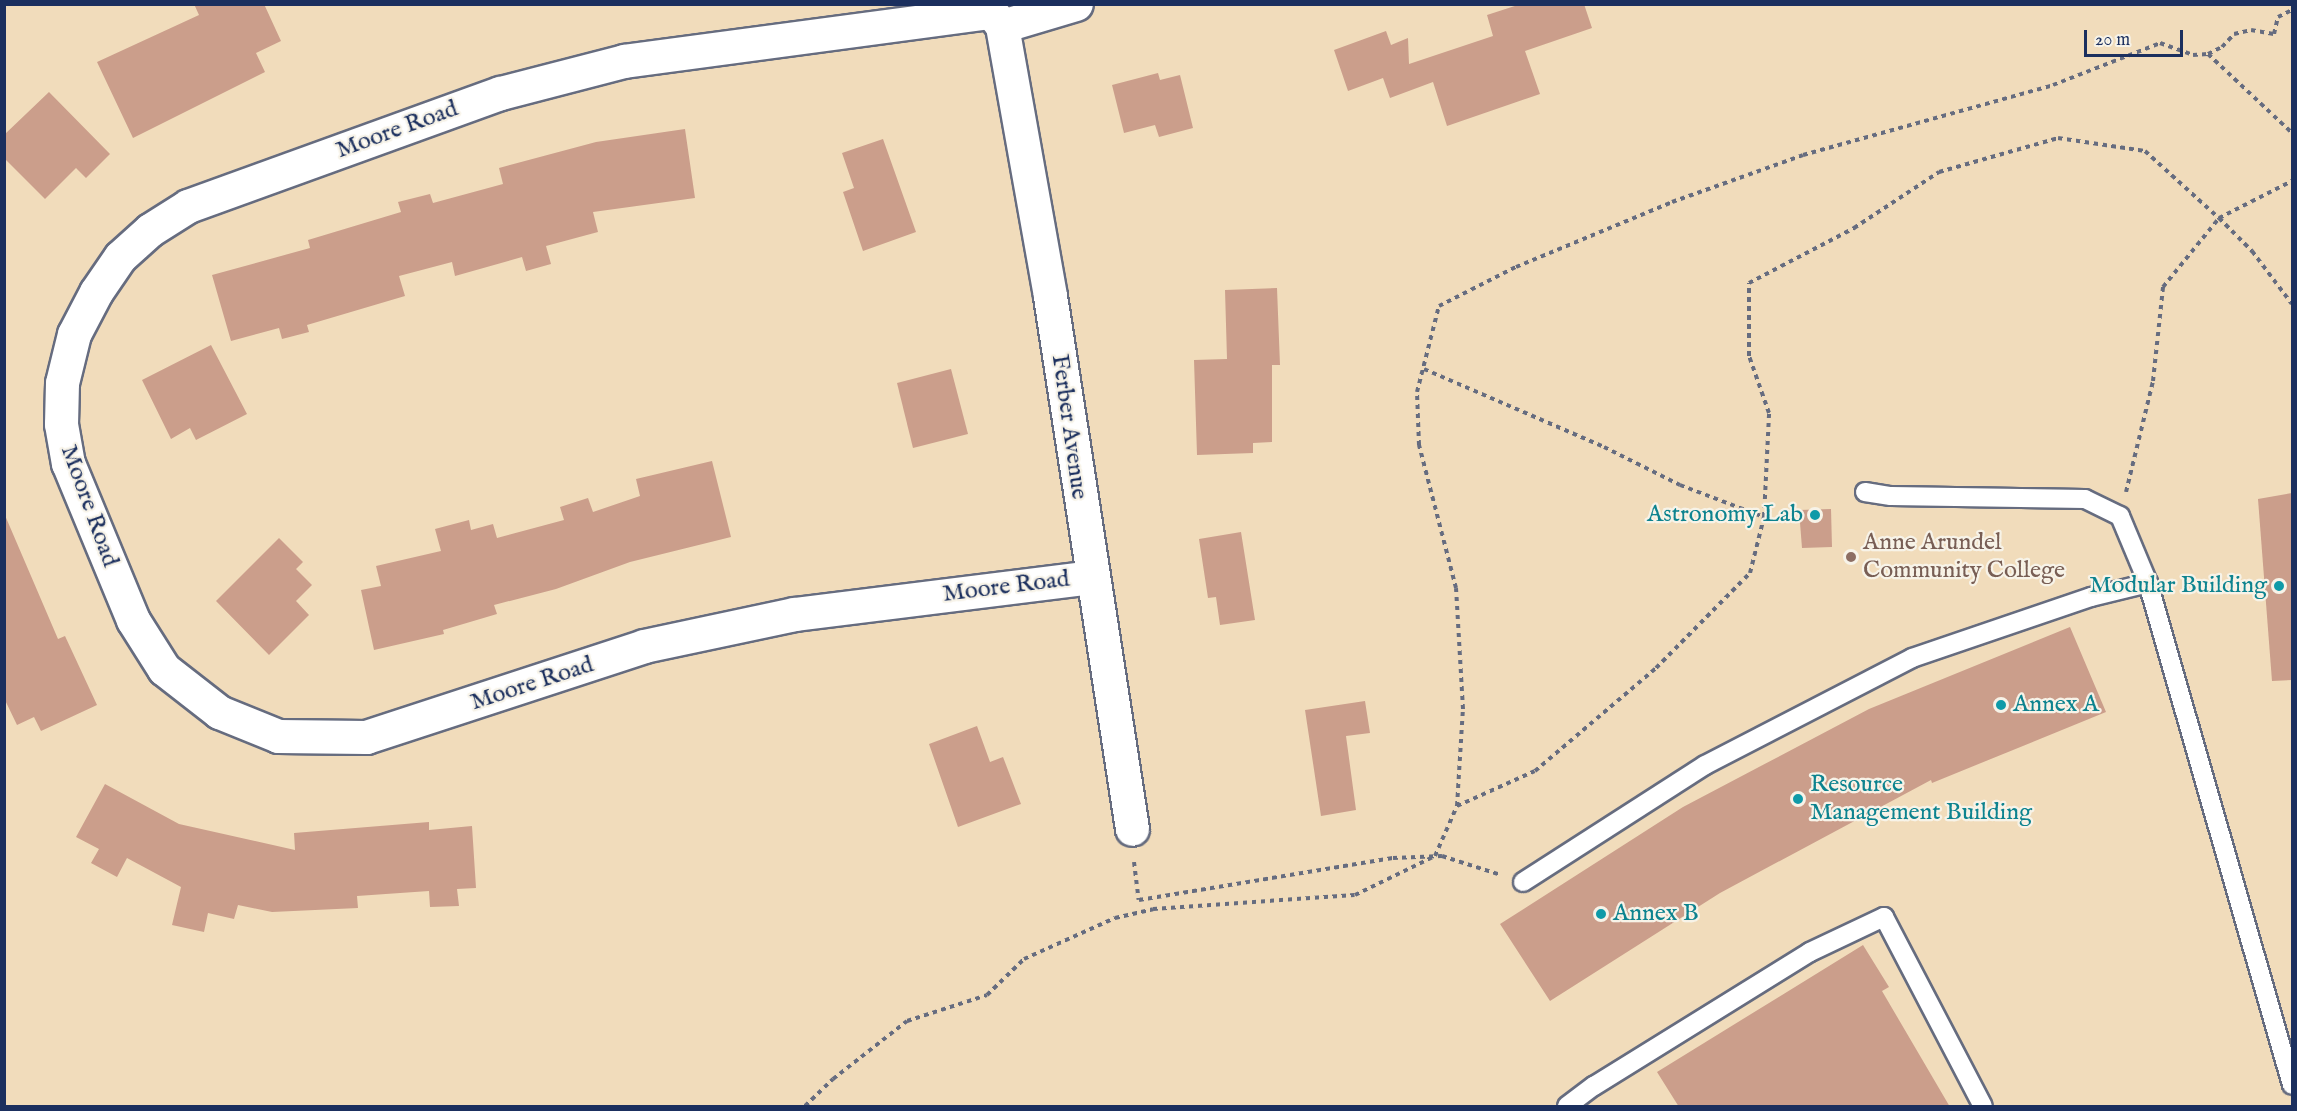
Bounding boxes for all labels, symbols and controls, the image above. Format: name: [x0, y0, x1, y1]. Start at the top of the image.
scale bar: [2087, 18, 2186, 56]
text: 20 m: [2095, 29, 2130, 52]
street label: Moore Road: [332, 95, 462, 165]
street label: Ferber Avenue: [1045, 353, 1093, 501]
street label: Moore Road: [54, 441, 124, 571]
place label: Astronomy Lab: [1647, 501, 1803, 529]
marker: Astronomy Lab: [1808, 508, 1822, 522]
place label: Anne Arundel Community College: [1863, 529, 2065, 585]
marker: Anne Arundel Community College: [1844, 550, 1858, 564]
street label: Moore Road: [941, 565, 1071, 609]
place label: Modular Building: [2089, 572, 2267, 600]
marker: Modular Building: [2272, 579, 2286, 593]
street label: Moore Road: [467, 651, 597, 717]
place label: Annex A: [2013, 691, 2099, 719]
marker: Annex A: [1994, 698, 2008, 712]
place label: Resource Management Building: [1810, 771, 2032, 827]
marker: Resource Management Building: [1791, 792, 1805, 806]
place label: Annex B: [1613, 900, 1699, 928]
marker: Annex B: [1594, 907, 1608, 921]

